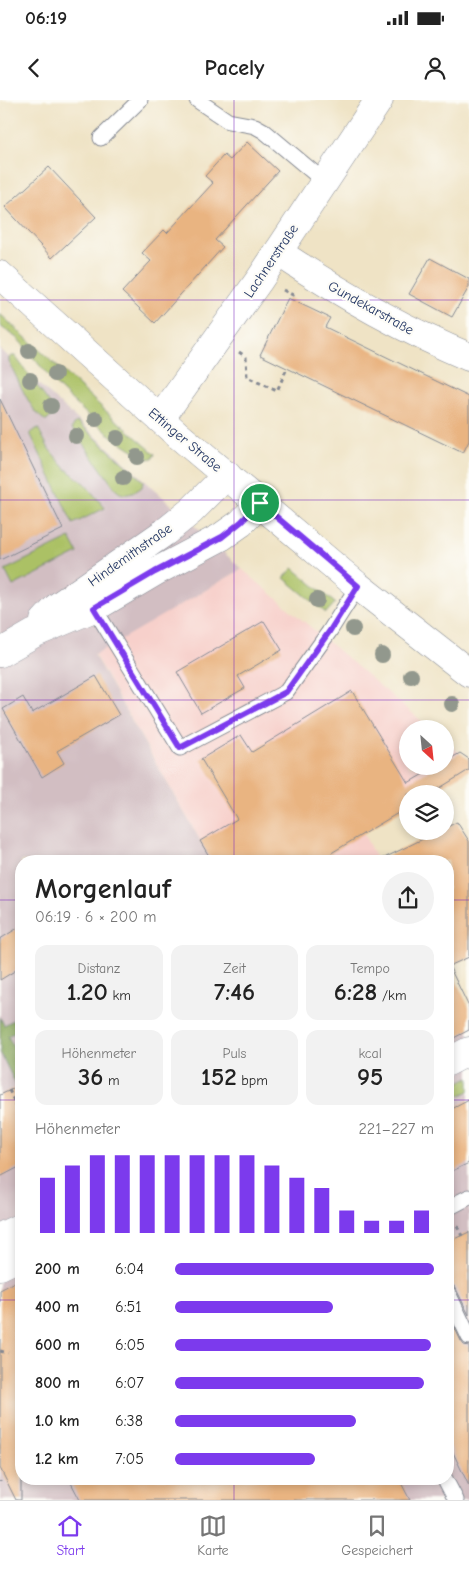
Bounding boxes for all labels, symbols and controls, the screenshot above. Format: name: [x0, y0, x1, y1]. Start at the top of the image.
text: 06:19: [25, 7, 67, 29]
icon: back: [20, 54, 48, 82]
icon: person: [421, 54, 449, 82]
text: Pacely: [205, 55, 264, 81]
street label: Lachnerstraße: [240, 221, 302, 301]
street label: Gundekarstraße: [325, 277, 417, 339]
street label: Ettinger Straße: [145, 404, 225, 476]
pin: [239, 482, 281, 524]
icon: arrive: [246, 489, 274, 517]
street label: Hindemithstraße: [85, 520, 175, 590]
north arrow: [399, 720, 454, 775]
map controls: [399, 720, 454, 840]
button: layers: [399, 785, 454, 840]
button: share: [382, 872, 434, 924]
text: Morgenlauf: [35, 873, 171, 905]
text: 06:19 · 6 × 200 m: [35, 908, 156, 926]
text: Distanz: [78, 960, 120, 977]
text: Zeit: [223, 960, 246, 977]
text: Tempo: [350, 960, 390, 977]
text: 1.20: [67, 977, 108, 1006]
text: 7:46: [214, 977, 255, 1006]
text: 6:28: [334, 977, 377, 1006]
text: km: [108, 987, 131, 1004]
text: /km: [377, 987, 406, 1004]
text: Höhenmeter: [62, 1045, 136, 1062]
text: Puls: [223, 1045, 246, 1062]
text: kcal: [358, 1045, 382, 1062]
text: 36: [78, 1062, 103, 1091]
text: 152: [201, 1062, 237, 1091]
text: 95: [357, 1062, 383, 1091]
text: m: [103, 1072, 120, 1089]
text: bpm: [237, 1072, 268, 1089]
text: Höhenmeter: [35, 1120, 120, 1138]
text: 221–227 m: [358, 1120, 434, 1138]
text: 200 m: [35, 1260, 80, 1278]
text: 6:04: [115, 1260, 144, 1278]
text: 400 m: [35, 1298, 79, 1316]
text: 6:51: [115, 1298, 142, 1316]
text: 600 m: [35, 1336, 80, 1354]
text: 6:05: [115, 1336, 145, 1354]
text: 800 m: [35, 1374, 80, 1392]
text: 6:07: [115, 1374, 144, 1392]
text: 1.0 km: [35, 1412, 80, 1430]
text: 6:38: [115, 1412, 143, 1430]
text: 1.2 km: [35, 1450, 78, 1468]
text: 7:05: [115, 1450, 144, 1468]
tab: Start: [56, 1512, 85, 1559]
tab: Karte: [197, 1512, 229, 1559]
tab: Gespeichert: [341, 1512, 413, 1559]

